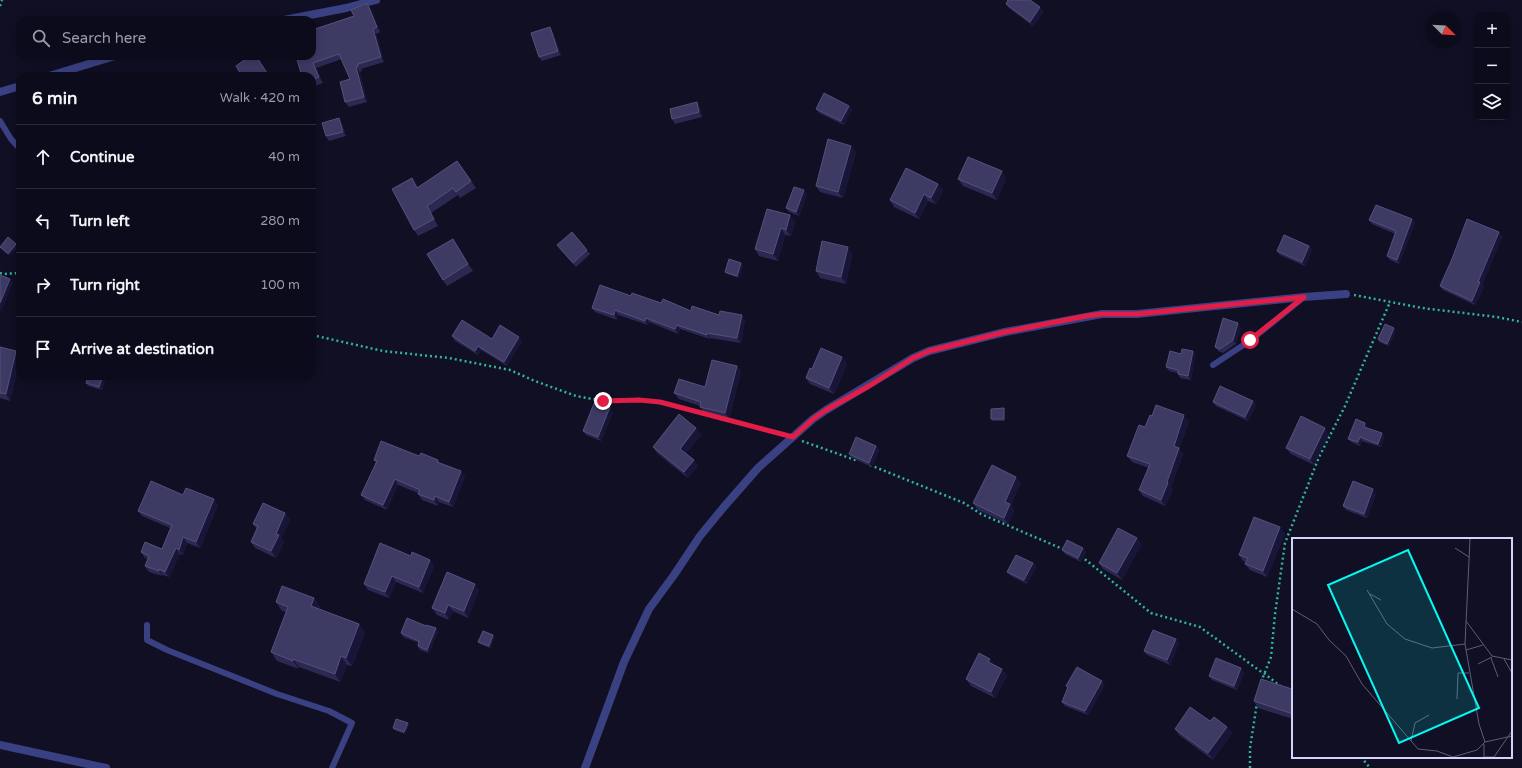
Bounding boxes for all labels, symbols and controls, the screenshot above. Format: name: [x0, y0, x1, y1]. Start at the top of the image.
north arrow: [1426, 12, 1462, 48]
map controls: [1474, 12, 1510, 120]
button: +: [1474, 12, 1510, 48]
search box: [16, 16, 316, 60]
icon: search: [30, 27, 52, 49]
text: Search here: [62, 29, 146, 47]
button: −: [1474, 48, 1510, 84]
button: layers: [1474, 84, 1510, 120]
text: 6 min: [32, 88, 77, 109]
text: Walk · 420 m: [220, 90, 300, 106]
icon: ahead: [32, 146, 54, 168]
text: Continue: [70, 148, 134, 166]
text: 40 m: [268, 149, 300, 165]
icon: left: [32, 210, 54, 232]
text: Turn left: [70, 212, 130, 230]
text: 280 m: [260, 213, 300, 229]
icon: right: [32, 274, 54, 296]
text: Turn right: [70, 276, 140, 294]
text: 100 m: [260, 277, 300, 293]
route start: [1241, 331, 1259, 349]
icon: arrive: [32, 338, 54, 360]
text: Arrive at destination: [70, 340, 214, 358]
route end: [594, 392, 612, 410]
inset map: [1292, 538, 1512, 758]

